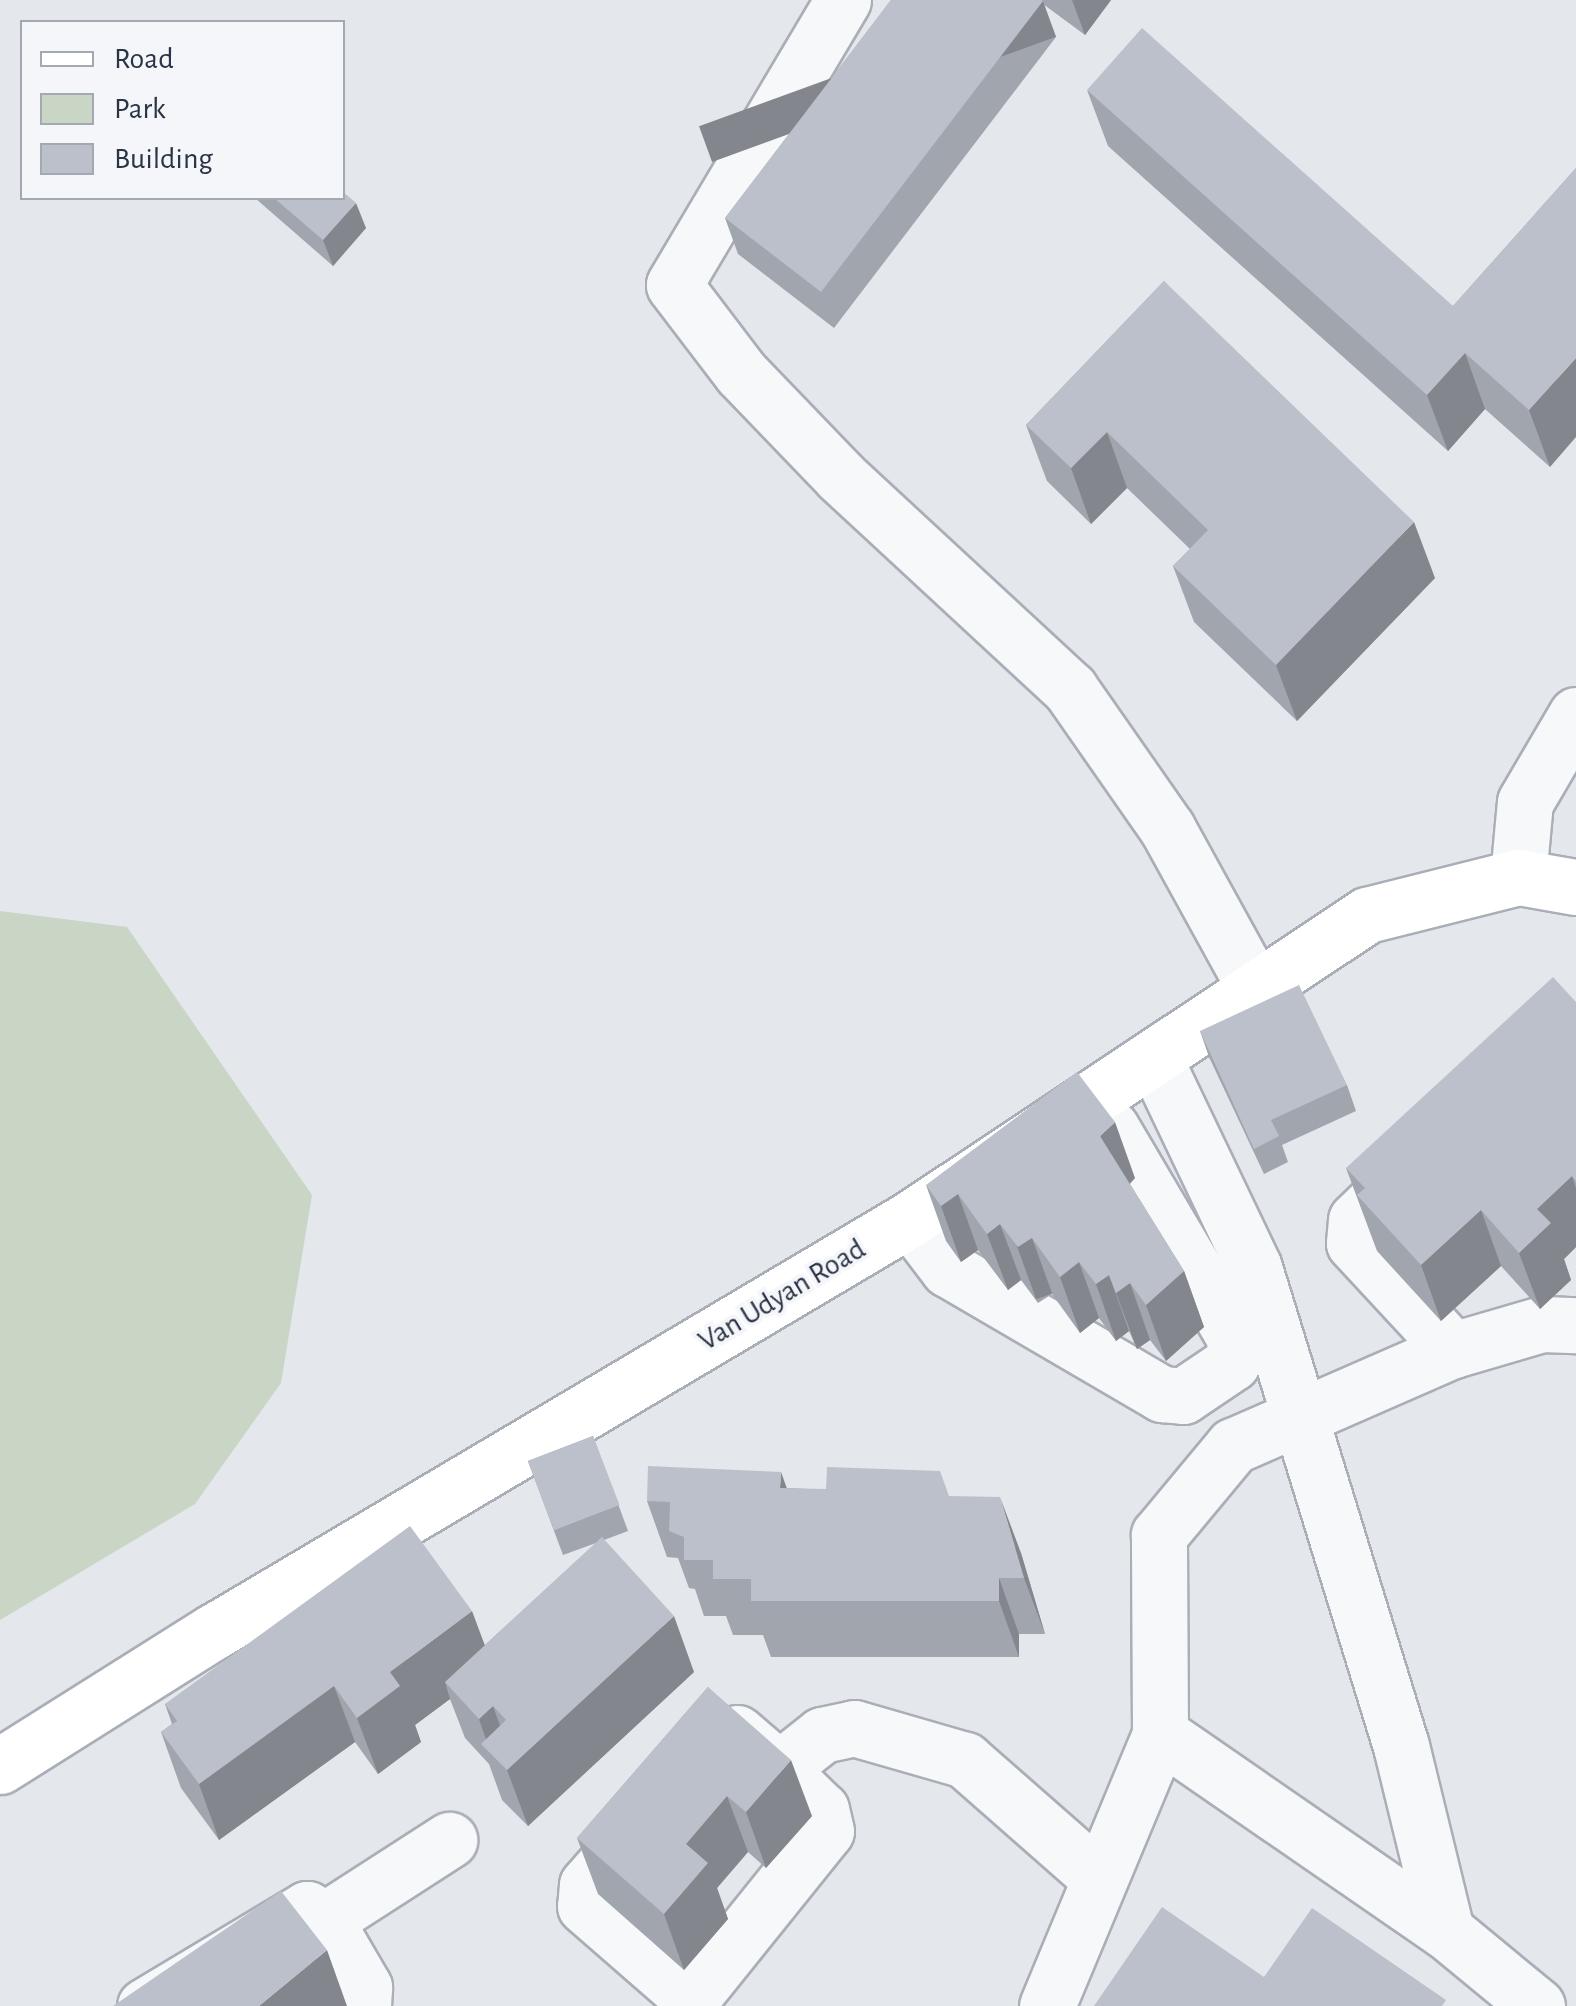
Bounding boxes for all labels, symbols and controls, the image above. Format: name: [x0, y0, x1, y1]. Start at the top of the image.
legend: [20, 20, 345, 200]
text: Road: [114, 44, 174, 74]
text: Park: [114, 94, 166, 124]
text: Building: [114, 144, 213, 174]
street label: Van Udyan Road: [692, 1231, 872, 1359]

